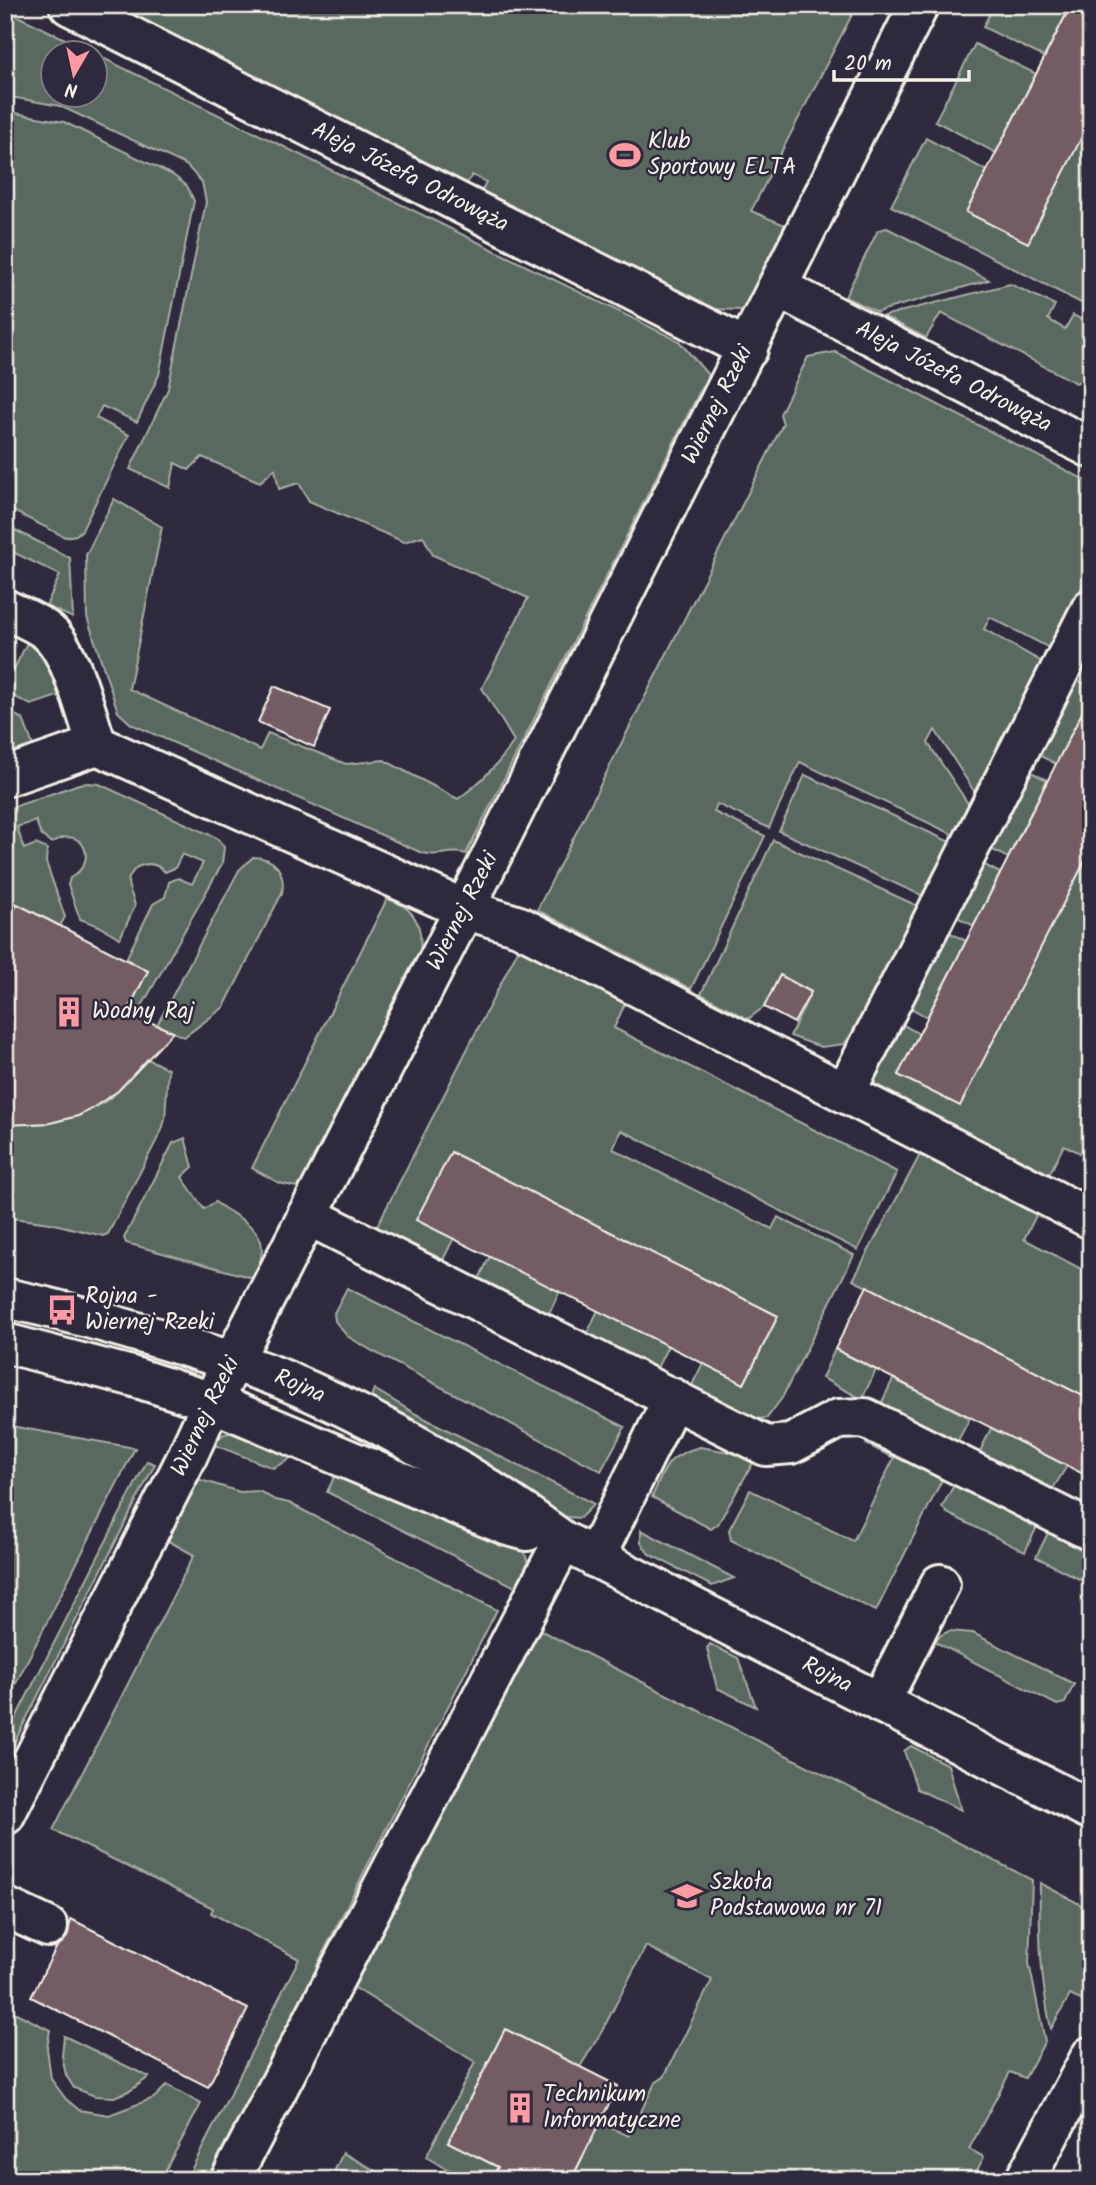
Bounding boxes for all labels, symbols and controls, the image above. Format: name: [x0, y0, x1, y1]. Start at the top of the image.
north arrow: [38, 38, 108, 108]
scale bar: [834, 38, 968, 82]
text: 20 m: [844, 48, 892, 81]
text: N: [63, 73, 80, 105]
street label: Aleja Józefa Odrowąża: [305, 113, 515, 243]
place label: Klub Sportowy ELTA: [648, 124, 796, 186]
sports icon: Klub Sportowy ELTA: [608, 138, 642, 172]
street label: Aleja Józefa Odrowąża: [849, 312, 1058, 443]
street label: Wiernej Rzeki: [673, 338, 764, 471]
street label: Wiernej Rzeki: [418, 845, 509, 977]
place label: Wodny Raj: [92, 994, 195, 1030]
building icon: Wodny Raj: [52, 995, 86, 1029]
place label: Rojna - Wiernej Rzeki: [85, 1279, 216, 1341]
bus stop icon: Rojna - Wiernej Rzeki: [45, 1293, 79, 1327]
street label: Wiernej Rzeki: [162, 1349, 251, 1483]
street label: Rojna: [268, 1360, 331, 1414]
street label: Rojna: [795, 1647, 858, 1703]
place label: Szkoła Podstawowa nr 71: [710, 1865, 882, 1927]
school or university icon: Szkoła Podstawowa nr 71: [670, 1879, 704, 1913]
place label: Technikum Informatyczne: [543, 2077, 681, 2139]
building icon: Technikum Informatyczne: [503, 2091, 537, 2125]

